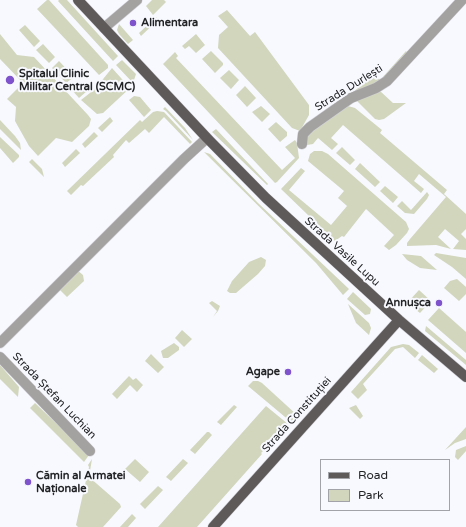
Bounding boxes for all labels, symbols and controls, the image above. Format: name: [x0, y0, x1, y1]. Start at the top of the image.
place label: Alimentara: [141, 16, 198, 30]
marker: Alimentara: [128, 18, 138, 28]
street label: Strada Durlești: [313, 62, 385, 114]
place label: Spitalul Clinic Militar Central (SCMC): [19, 67, 135, 93]
marker: Spitalul Clinic Militar Central (SCMC): [4, 74, 16, 86]
street label: Strada Vasile Lupu: [302, 215, 382, 289]
place label: Annușca: [385, 296, 431, 310]
marker: Annușca: [434, 298, 444, 308]
street label: Strada Ștefan Luchian: [9, 350, 99, 442]
place label: Agape: [246, 365, 280, 379]
marker: Agape: [283, 367, 293, 377]
street label: Strada Constituției: [260, 375, 334, 455]
legend: [320, 459, 450, 511]
text: Road: [358, 468, 388, 482]
place label: Cămin al Armatei Naționale: [36, 469, 126, 495]
marker: Cămin al Armatei Naționale: [23, 477, 33, 487]
text: Park: [358, 488, 384, 502]

